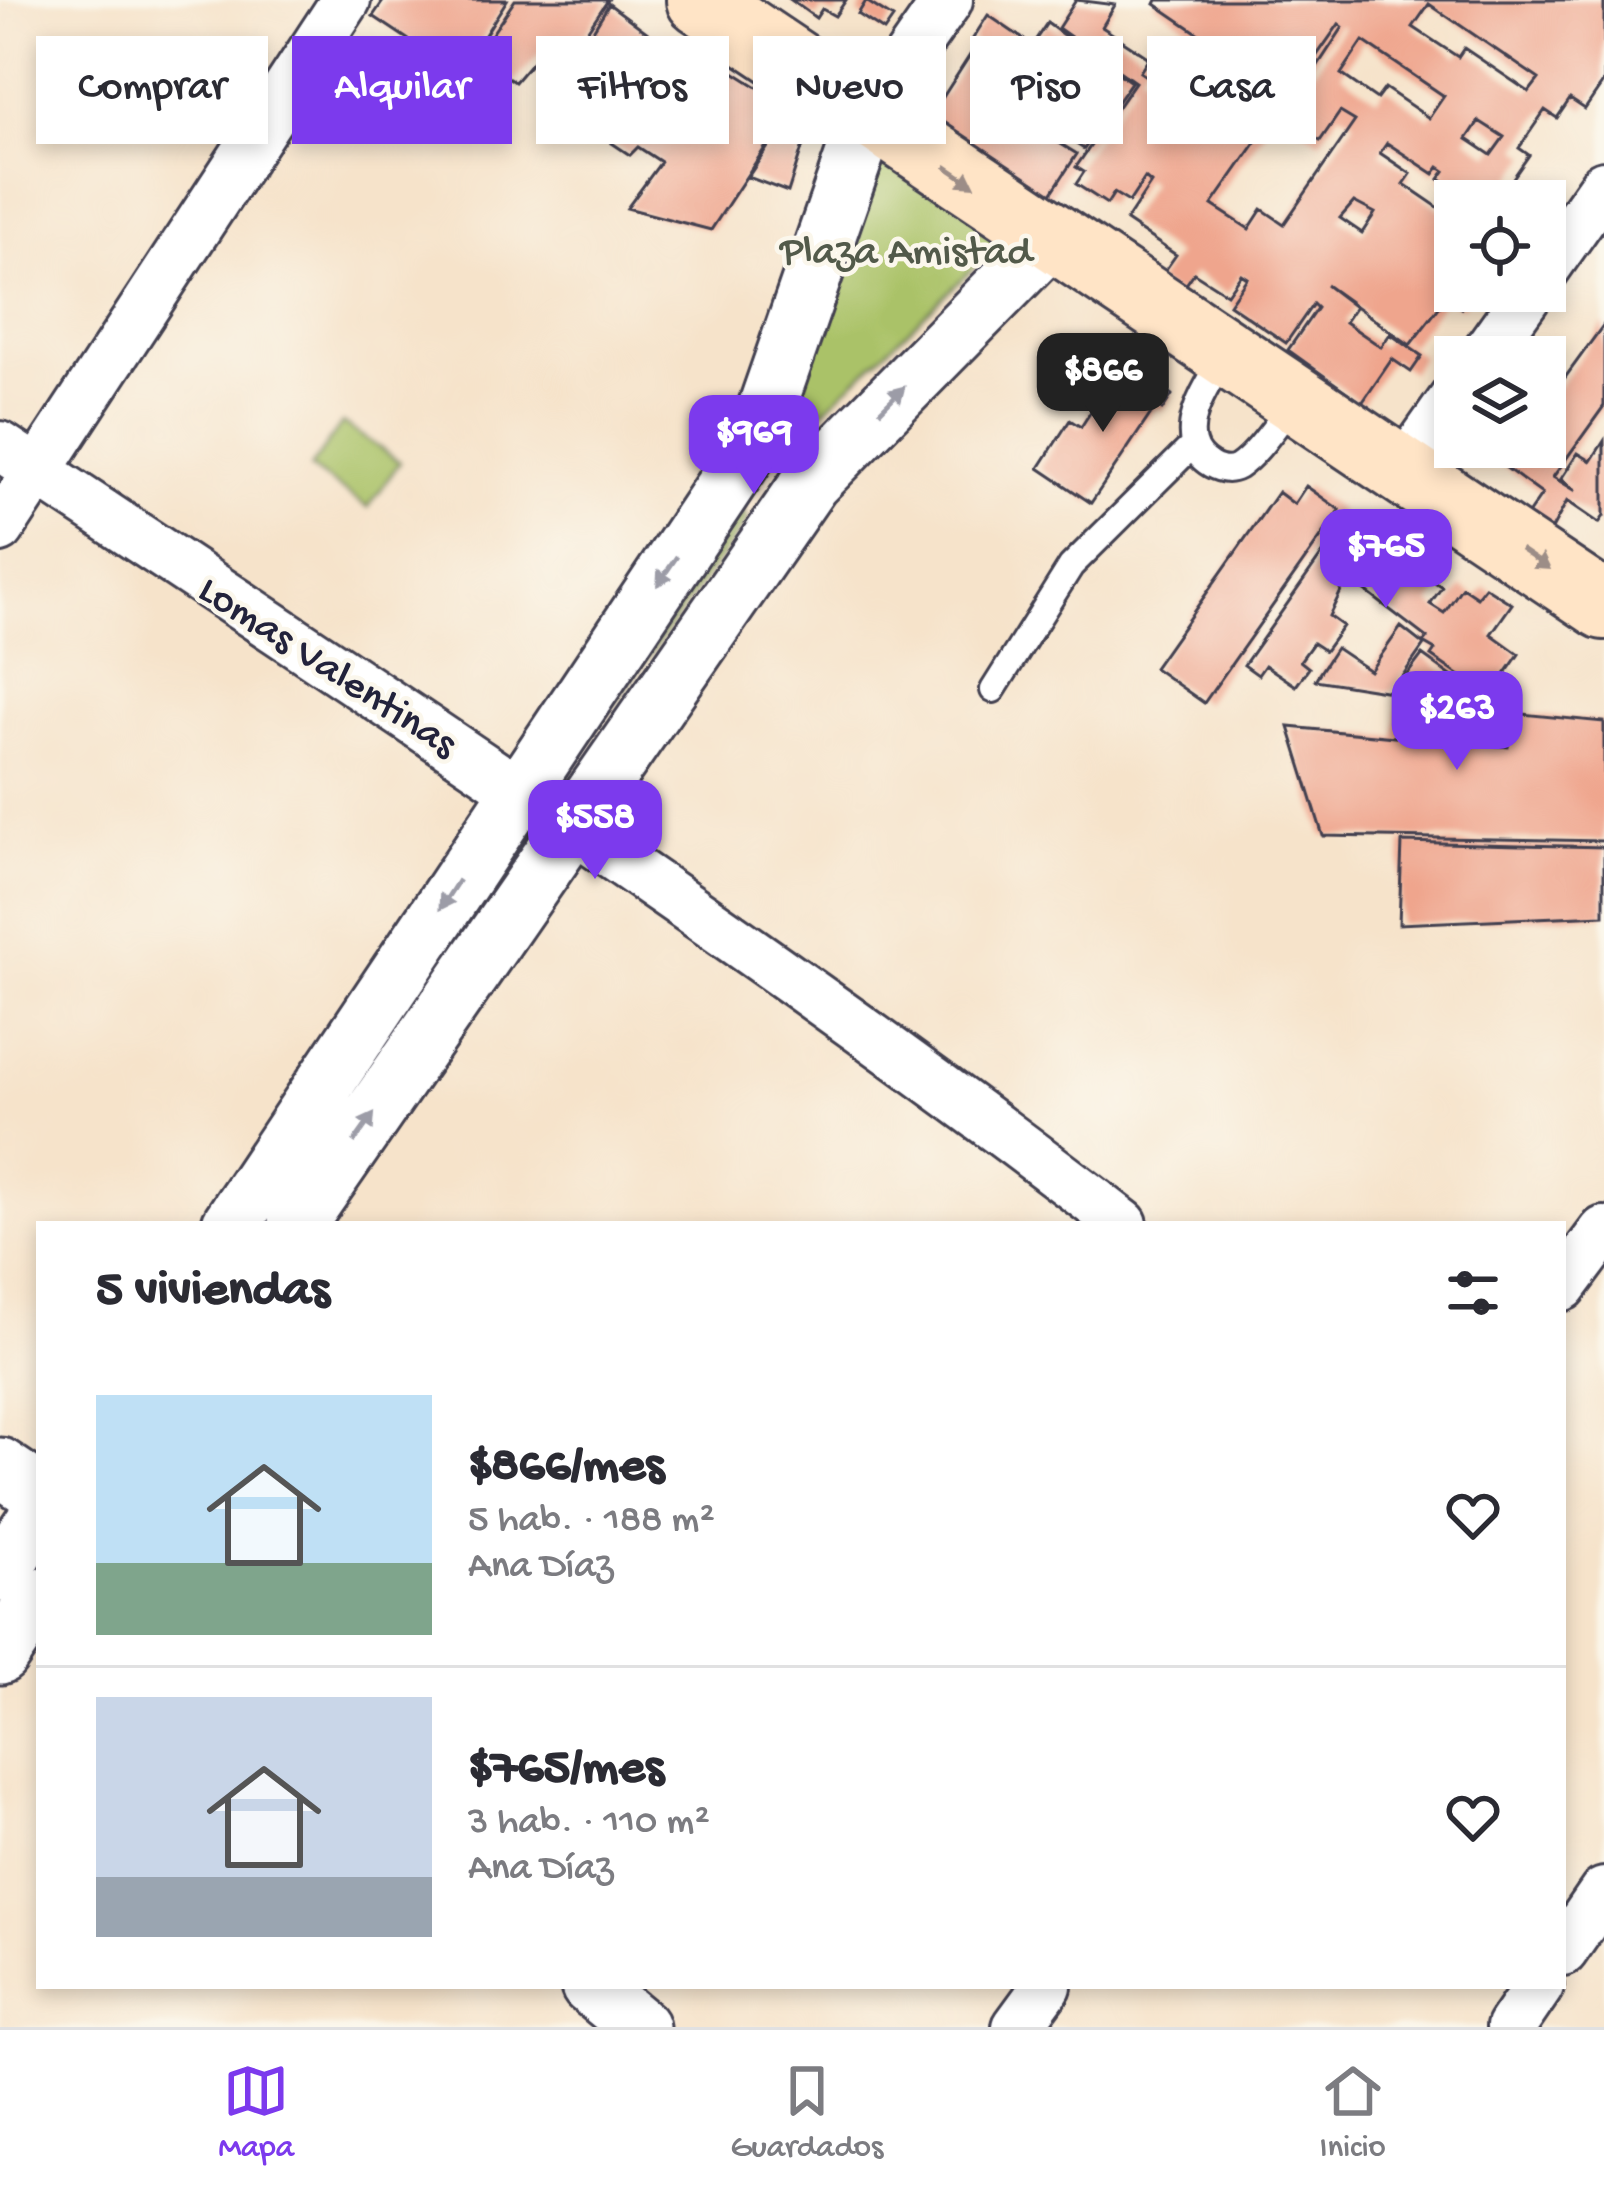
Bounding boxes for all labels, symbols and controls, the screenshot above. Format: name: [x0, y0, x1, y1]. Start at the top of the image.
chip: Comprar: [36, 36, 268, 144]
chip: Alquilar: [292, 36, 512, 144]
chip: Filtros: [536, 36, 729, 144]
chip: Nuevo: [753, 36, 946, 144]
chip: Piso: [970, 36, 1123, 144]
chip: Casa: [1147, 36, 1316, 144]
one-way arrow: [944, 164, 977, 187]
map controls: [1434, 180, 1566, 468]
button: locate: [1434, 180, 1566, 312]
park label: Plaza Amistad: [778, 230, 1035, 279]
pin: $866: [1032, 333, 1174, 435]
button: layers: [1434, 336, 1566, 468]
text: $866: [1064, 349, 1142, 395]
one-way arrow: [878, 385, 906, 414]
pin: $969: [683, 395, 825, 497]
text: $969: [716, 411, 792, 457]
pin: $765: [1315, 509, 1457, 611]
text: $765: [1347, 525, 1425, 571]
one-way arrow: [1519, 547, 1552, 570]
one-way arrow: [656, 555, 679, 587]
street label: Lomas Valentinas: [187, 568, 466, 772]
pin: $263: [1386, 671, 1528, 773]
text: $263: [1419, 687, 1495, 733]
pin: $558: [524, 780, 666, 882]
text: $558: [555, 796, 635, 842]
one-way arrow: [438, 878, 461, 911]
one-way arrow: [352, 1112, 376, 1144]
icon: filters: [1440, 1260, 1506, 1326]
text: 5 viviendas: [96, 1263, 330, 1323]
text: $866/mes: [468, 1439, 664, 1499]
icon: home: [192, 1443, 336, 1587]
icon: heart: [1440, 1482, 1506, 1548]
text: 5 hab. · 188 m²: [468, 1499, 715, 1545]
text: Ana Díaz: [468, 1545, 613, 1591]
text: $765/mes: [468, 1741, 664, 1801]
icon: home: [192, 1745, 336, 1889]
icon: heart: [1440, 1784, 1506, 1850]
text: 3 hab. · 110 m²: [468, 1801, 710, 1847]
text: Ana Díaz: [468, 1847, 613, 1893]
tab: Mapa: [218, 2058, 294, 2168]
tab: Guardados: [730, 2058, 883, 2168]
tab: Inicio: [1319, 2058, 1386, 2168]

